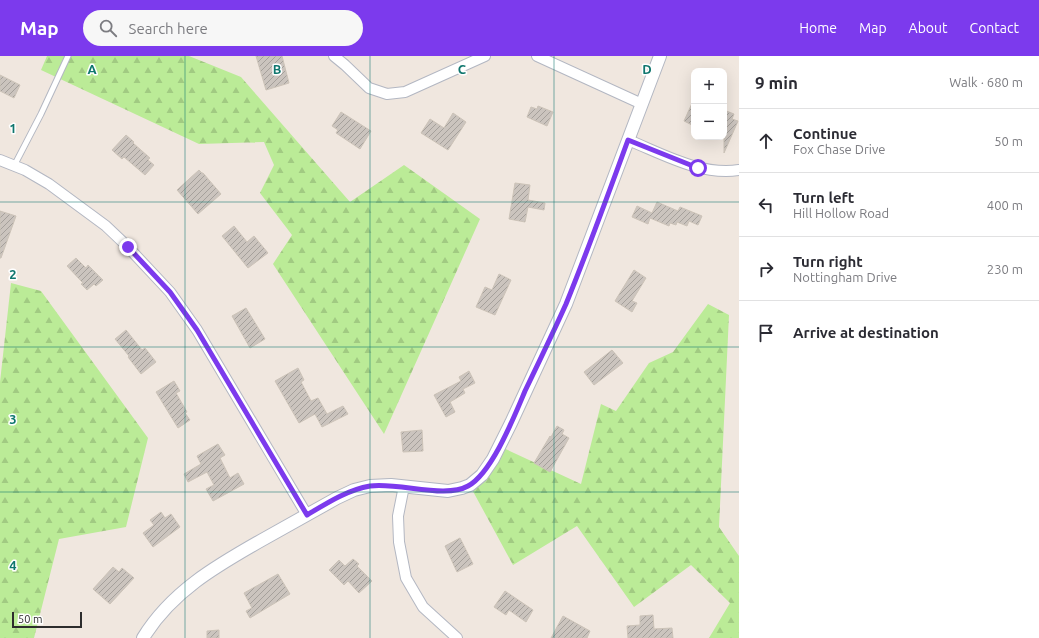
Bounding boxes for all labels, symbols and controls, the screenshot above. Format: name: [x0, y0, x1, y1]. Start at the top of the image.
search box: [83, 10, 363, 46]
text: Map: [20, 17, 59, 39]
icon: search: [97, 17, 119, 39]
text: Search here: [129, 20, 208, 37]
text: Home: [799, 20, 837, 36]
text: Map: [859, 20, 887, 36]
text: About: [909, 20, 948, 36]
text: Contact: [970, 20, 1019, 36]
text: A: [87, 62, 97, 76]
text: B: [273, 62, 282, 76]
text: C: [458, 62, 467, 76]
text: D: [642, 62, 652, 76]
map controls: [691, 68, 727, 140]
button: +: [691, 68, 727, 104]
text: 9 min: [755, 73, 798, 92]
text: Walk · 680 m: [949, 75, 1023, 89]
button: −: [691, 104, 727, 140]
text: 1: [9, 121, 17, 135]
text: Continue: [793, 125, 857, 142]
icon: ahead: [755, 130, 777, 152]
text: 50 m: [994, 134, 1023, 148]
text: Fox Chase Drive: [793, 142, 885, 156]
route start: [689, 159, 707, 177]
text: Turn left: [793, 189, 854, 206]
icon: left: [755, 194, 777, 216]
text: 400 m: [987, 198, 1023, 212]
text: Hill Hollow Road: [793, 206, 889, 220]
route end: [119, 238, 137, 256]
text: Turn right: [793, 253, 863, 270]
icon: right: [755, 258, 777, 280]
text: 230 m: [987, 262, 1023, 276]
text: 2: [9, 267, 17, 281]
text: Nottingham Drive: [793, 270, 897, 284]
icon: arrive: [755, 322, 777, 344]
text: Arrive at destination: [793, 324, 939, 341]
text: 3: [9, 412, 17, 426]
text: 4: [9, 558, 17, 572]
scale bar: [12, 610, 82, 629]
text: 50 m: [18, 613, 42, 625]

